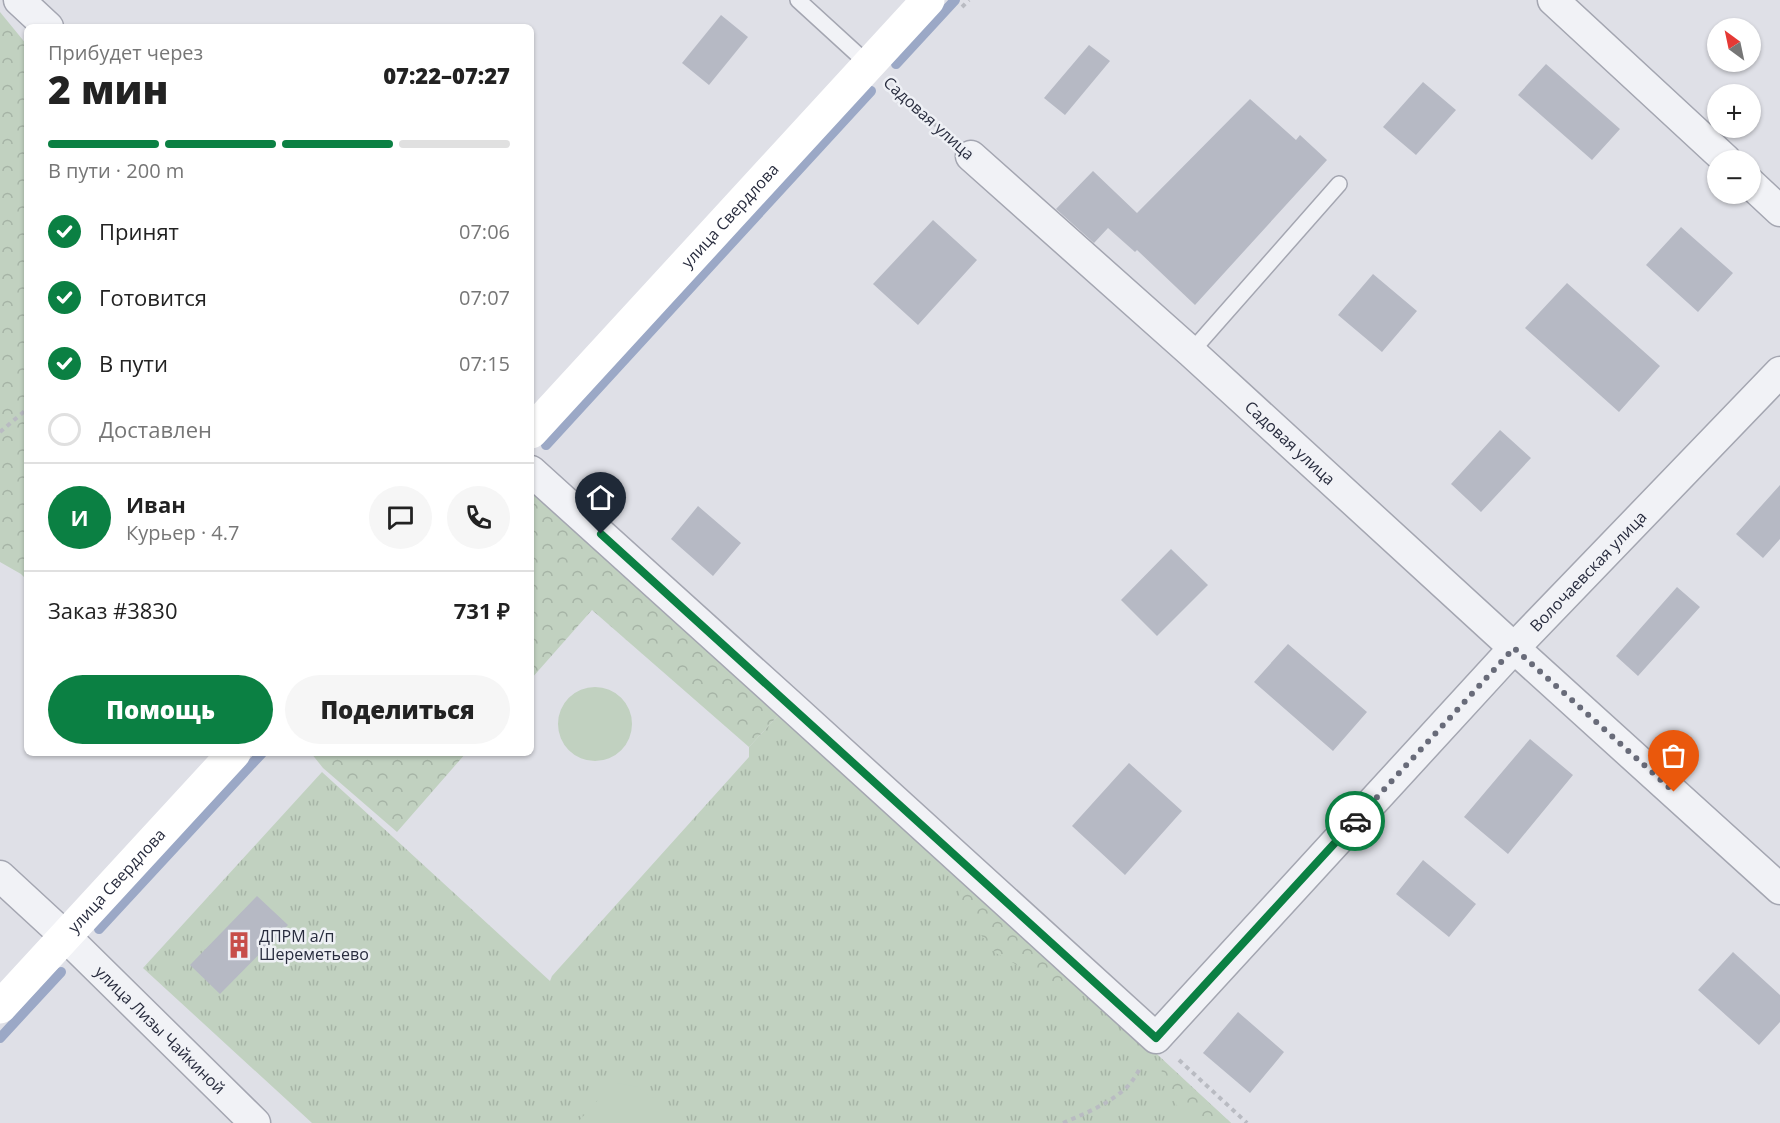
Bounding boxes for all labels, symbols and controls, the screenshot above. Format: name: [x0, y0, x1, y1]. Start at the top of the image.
north arrow: [1707, 18, 1761, 72]
map controls: [1707, 18, 1761, 204]
text: Прибудет через: [48, 39, 203, 66]
text: 07:22–07:27: [383, 60, 510, 90]
text: 2 мин: [48, 62, 168, 115]
street label: Садовая улица: [879, 71, 979, 165]
button: +: [1707, 84, 1761, 138]
button: −: [1707, 150, 1761, 204]
text: В пути · 200 m: [48, 157, 184, 184]
street label: улица Свердлова: [676, 159, 784, 272]
icon: check: [48, 215, 81, 248]
text: Принят: [99, 216, 179, 246]
text: 07:06: [459, 218, 510, 245]
icon: check: [48, 281, 81, 314]
text: Готовится: [99, 282, 207, 312]
text: 07:07: [459, 284, 510, 311]
icon: check: [48, 347, 81, 380]
text: В пути: [99, 348, 168, 378]
text: 07:15: [459, 350, 510, 377]
street label: Садовая улица: [1240, 396, 1340, 490]
text: Доставлен: [99, 414, 212, 444]
pin: [575, 472, 626, 534]
icon: home: [584, 481, 617, 514]
button: chat: [369, 486, 432, 549]
button: phone: [447, 486, 510, 549]
text: Иван: [126, 489, 186, 519]
text: И: [70, 502, 89, 532]
street label: Волочаевская улица: [1525, 506, 1651, 636]
text: Курьер · 4.7: [126, 519, 240, 546]
text: Заказ #3830: [48, 595, 178, 625]
text: 731 ₽: [454, 595, 510, 625]
button: Помощь: [48, 675, 273, 744]
button: Поделиться: [285, 675, 510, 744]
pin: [1648, 730, 1699, 792]
icon: bag: [1657, 739, 1690, 772]
courier: [1325, 791, 1385, 851]
icon: car: [1339, 805, 1372, 838]
street label: улица Свердлова: [63, 824, 170, 937]
place label: ДПРМ а/п Шереметьево: [259, 925, 369, 965]
building icon: ДПРМ а/п Шереметьево: [224, 930, 254, 960]
street label: улица Лизы Чайкиной: [90, 961, 230, 1099]

